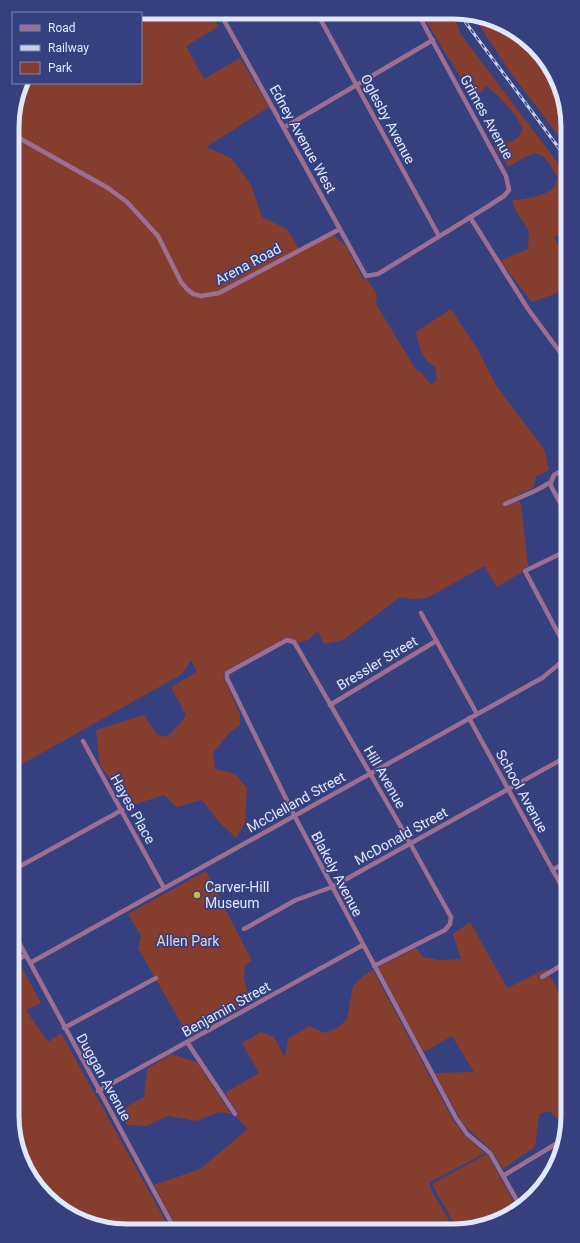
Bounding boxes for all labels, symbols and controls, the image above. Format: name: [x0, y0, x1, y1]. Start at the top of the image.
legend: [12, 12, 142, 84]
text: Road: [48, 21, 76, 35]
text: Railway: [48, 41, 89, 55]
text: Park: [48, 61, 73, 75]
street label: Oglesby Avenue: [358, 71, 418, 167]
street label: Grimes Avenue: [457, 72, 517, 162]
street label: Edney Avenue West: [267, 82, 340, 196]
street label: Arena Road: [212, 240, 284, 288]
street label: Bressler Street: [334, 632, 421, 693]
street label: Hill Avenue: [361, 743, 409, 811]
street label: School Avenue: [493, 747, 551, 835]
street label: McClelland Street: [244, 768, 348, 836]
street label: Hayes Place: [107, 772, 159, 846]
street label: McDonald Street: [352, 804, 451, 868]
street label: Blakely Avenue: [308, 829, 366, 919]
place label: Carver-Hill Museum: [205, 879, 270, 911]
marker: Carver-Hill Museum: [192, 890, 202, 900]
park label: Allen Park: [157, 933, 220, 949]
street label: Benjamin Street: [179, 978, 273, 1040]
street label: Duggan Avenue: [73, 1031, 135, 1123]

